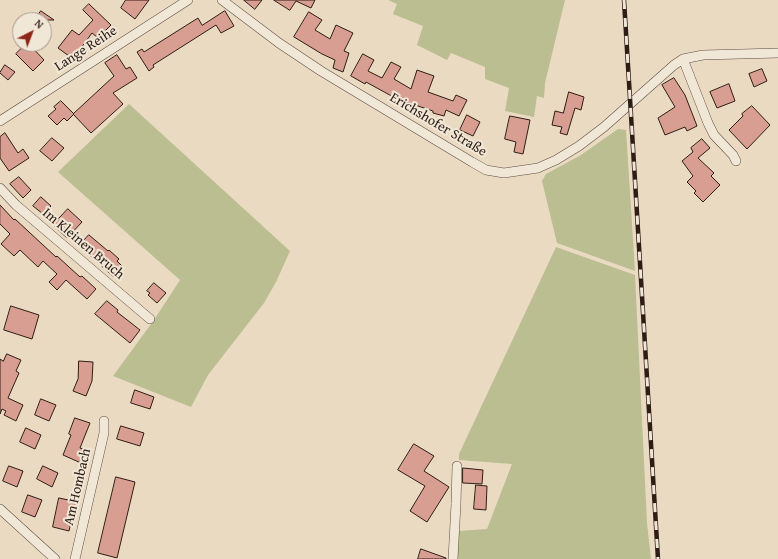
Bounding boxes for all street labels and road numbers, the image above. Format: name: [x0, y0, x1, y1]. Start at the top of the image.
street label: Lange Reihe: [52, 23, 120, 75]
street label: Erichshofer Straße: [387, 89, 489, 161]
street label: Im Kleinen Bruch: [39, 205, 127, 283]
street label: Am Hombach: [61, 447, 95, 527]

